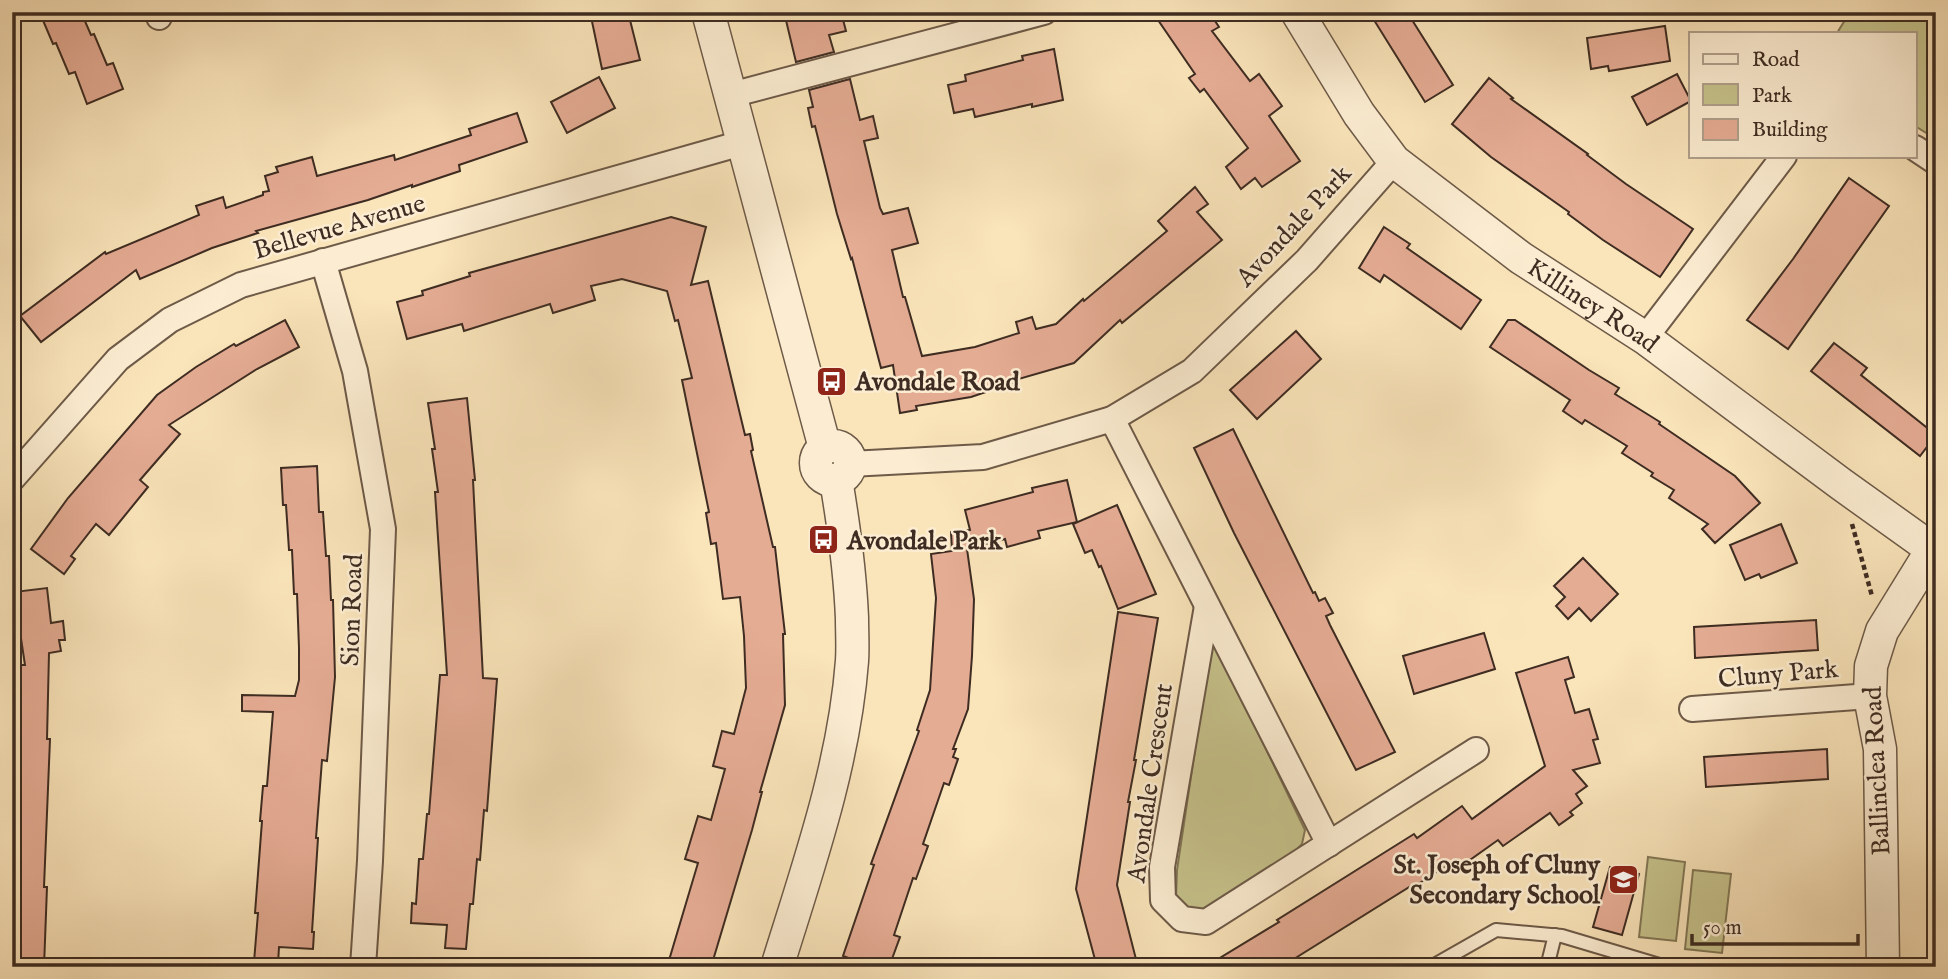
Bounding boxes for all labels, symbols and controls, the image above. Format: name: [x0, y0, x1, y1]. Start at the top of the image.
legend: [1689, 32, 1916, 158]
text: Road: [1752, 47, 1800, 74]
text: Park: [1752, 83, 1793, 110]
text: Building: [1752, 117, 1828, 144]
street label: Avondale Park: [1228, 157, 1360, 295]
street label: Bellevue Avenue: [250, 187, 429, 268]
street label: Killiney Road: [1521, 251, 1665, 361]
bus stop icon: Avondale Road: [815, 364, 849, 398]
place label: Avondale Road: [854, 366, 1021, 399]
bus stop icon: Avondale Park: [807, 523, 841, 557]
place label: Avondale Park: [846, 525, 1003, 558]
street label: Sion Road: [334, 553, 371, 667]
street label: Cluny Park: [1717, 653, 1841, 696]
street label: Avondale Crescent: [1120, 681, 1181, 886]
street label: Ballinclea Road: [1857, 685, 1898, 856]
place label: St. Joseph of Cluny Secondary School: [1393, 849, 1601, 912]
school or university icon: St. Joseph of Cluny Secondary School: [1606, 862, 1640, 896]
scale bar: [1692, 902, 1859, 946]
text: 50 m: [1703, 915, 1742, 942]

